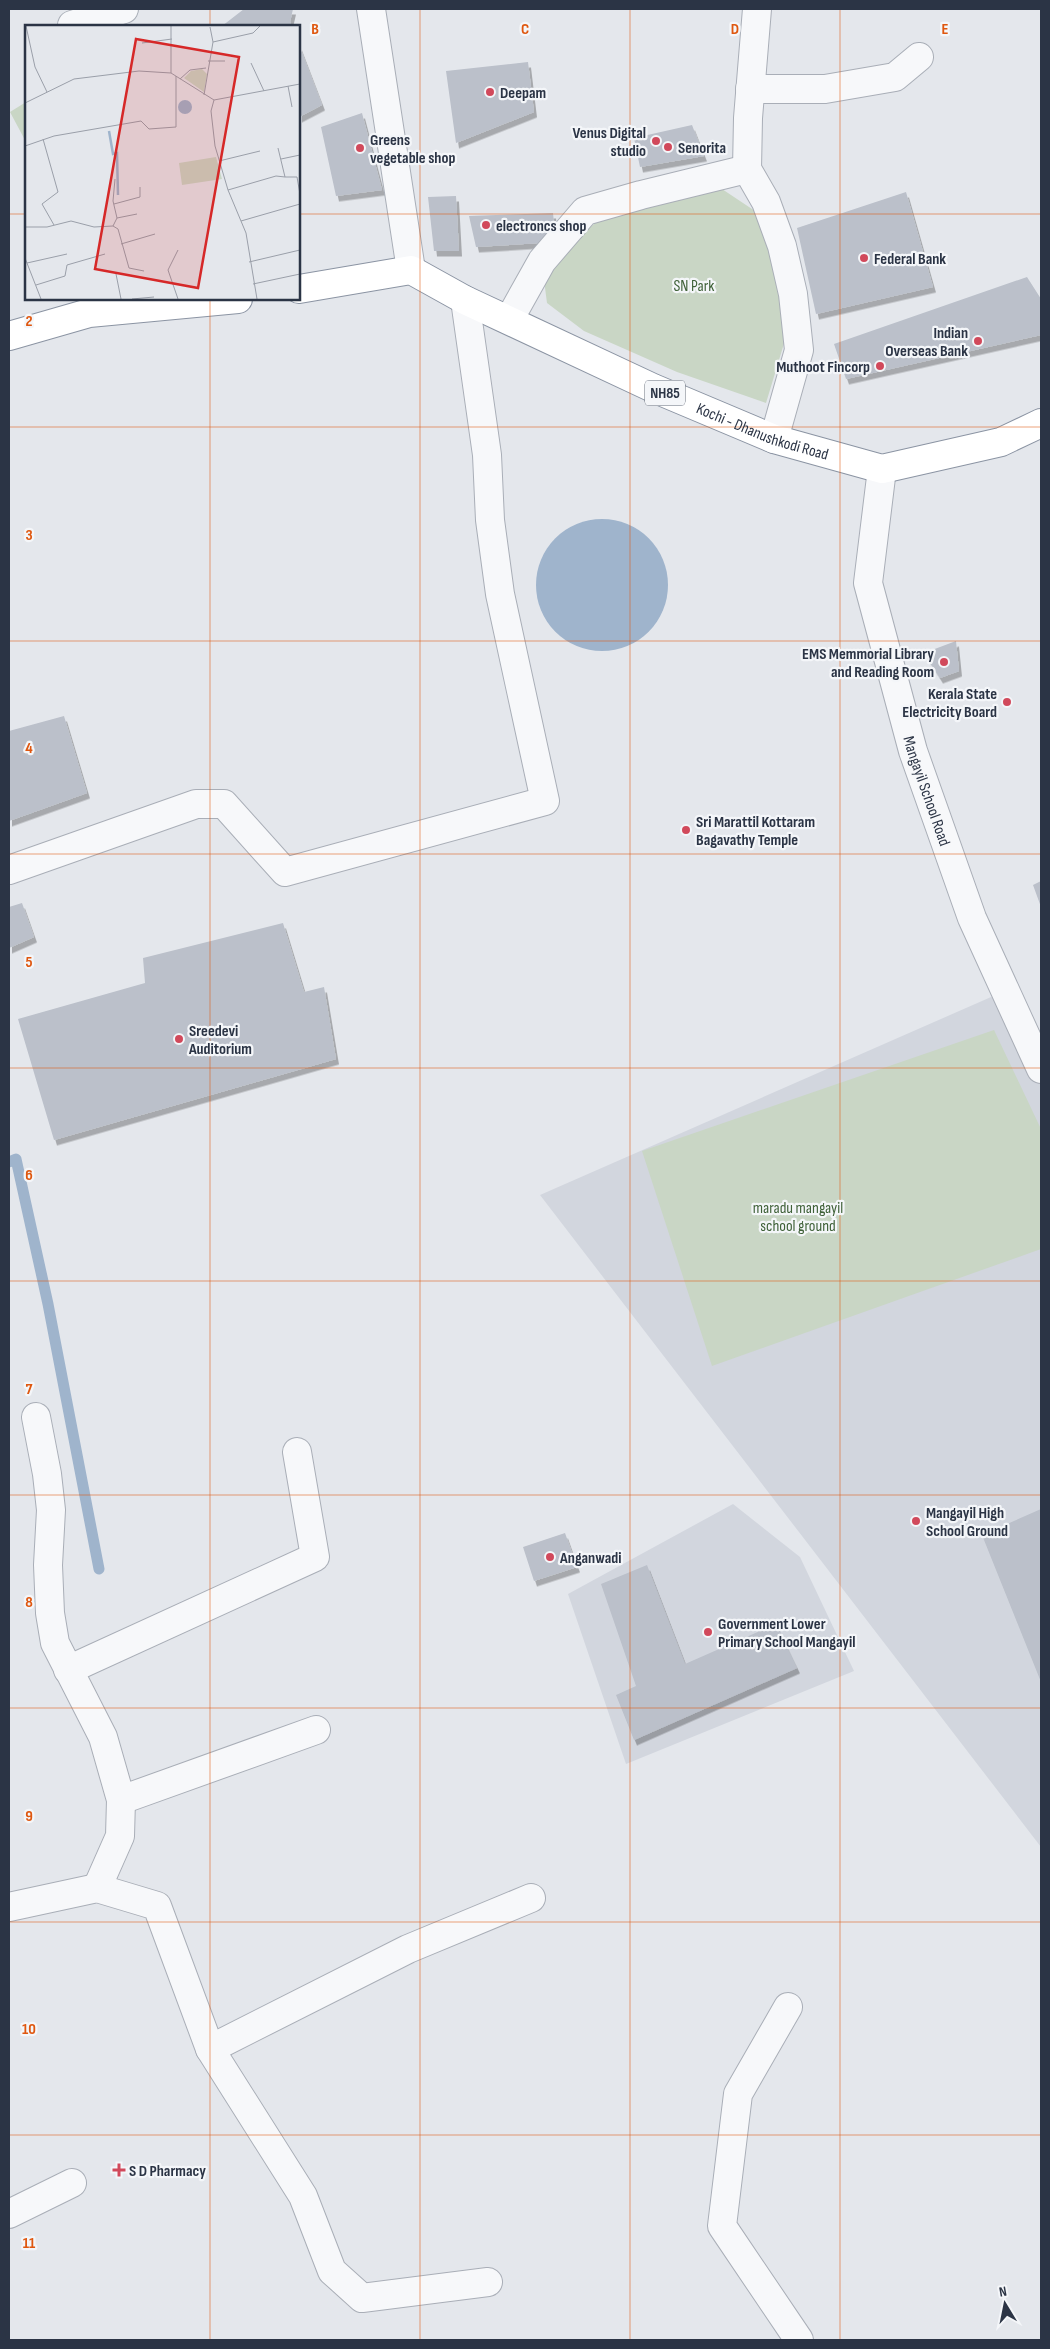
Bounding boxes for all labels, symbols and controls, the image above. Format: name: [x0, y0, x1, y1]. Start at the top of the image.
text: B: [311, 20, 319, 39]
text: C: [521, 20, 529, 39]
text: D: [731, 20, 739, 39]
text: E: [942, 20, 949, 39]
inset map: [25, 25, 300, 300]
place label: Deepam: [500, 84, 546, 103]
marker: Deepam: [484, 86, 496, 98]
place label: Venus Digital studio: [573, 124, 646, 161]
place label: Greens vegetable shop: [370, 131, 455, 168]
marker: Venus Digital studio: [650, 135, 662, 147]
place label: Senorita: [678, 139, 726, 158]
marker: Senorita: [662, 141, 674, 153]
marker: Greens vegetable shop: [354, 142, 366, 154]
place label: electroncs shop: [496, 217, 586, 236]
marker: electroncs shop: [480, 219, 492, 231]
place label: Federal Bank: [874, 250, 946, 269]
marker: Federal Bank: [858, 252, 870, 264]
park label: SN Park: [674, 277, 714, 296]
text: 2: [25, 312, 33, 331]
place label: Indian Overseas Bank: [885, 324, 968, 361]
marker: Indian Overseas Bank: [972, 335, 984, 347]
place label: Muthoot Fincorp: [776, 358, 870, 377]
marker: Muthoot Fincorp: [874, 360, 886, 372]
road number: NH85: [645, 380, 685, 406]
street label: Kochi - Dhanushkodi Road: [693, 399, 830, 465]
text: 3: [25, 526, 33, 545]
place label: EMS Memmorial Library and Reading Room: [802, 645, 934, 682]
marker: EMS Memmorial Library and Reading Room: [938, 656, 950, 668]
place label: Kerala State Electricity Board: [902, 685, 997, 722]
marker: Kerala State Electricity Board: [1001, 696, 1013, 708]
street label: Mangayil School Road: [898, 734, 954, 849]
text: 4: [25, 739, 33, 758]
place label: Sri Marattil Kottaram Bagavathy Temple: [696, 813, 815, 850]
marker: Sri Marattil Kottaram Bagavathy Temple: [680, 824, 692, 836]
text: 5: [25, 953, 33, 972]
place label: Sreedevi Auditorium: [188, 1022, 252, 1059]
marker: Sreedevi Auditorium: [173, 1033, 185, 1045]
text: 6: [25, 1166, 33, 1185]
park label: maradu mangayil school ground: [753, 1199, 843, 1236]
text: 7: [26, 1380, 33, 1399]
place label: Mangayil High School Ground: [926, 1504, 1008, 1541]
marker: Mangayil High School Ground: [910, 1515, 922, 1527]
place label: Anganwadi: [559, 1549, 621, 1568]
marker: Anganwadi: [544, 1551, 556, 1563]
text: 8: [25, 1593, 33, 1612]
place label: Government Lower Primary School Mangayil: [718, 1615, 856, 1652]
marker: Government Lower Primary School Mangayil: [702, 1626, 714, 1638]
text: 9: [25, 1807, 33, 1826]
text: 10: [22, 2020, 36, 2039]
place label: S D Pharmacy: [129, 2162, 206, 2181]
marker: S D Pharmacy: [113, 2164, 125, 2176]
text: 11: [23, 2234, 36, 2253]
north arrow: [980, 2279, 1030, 2329]
text: N: [998, 2283, 1008, 2301]

